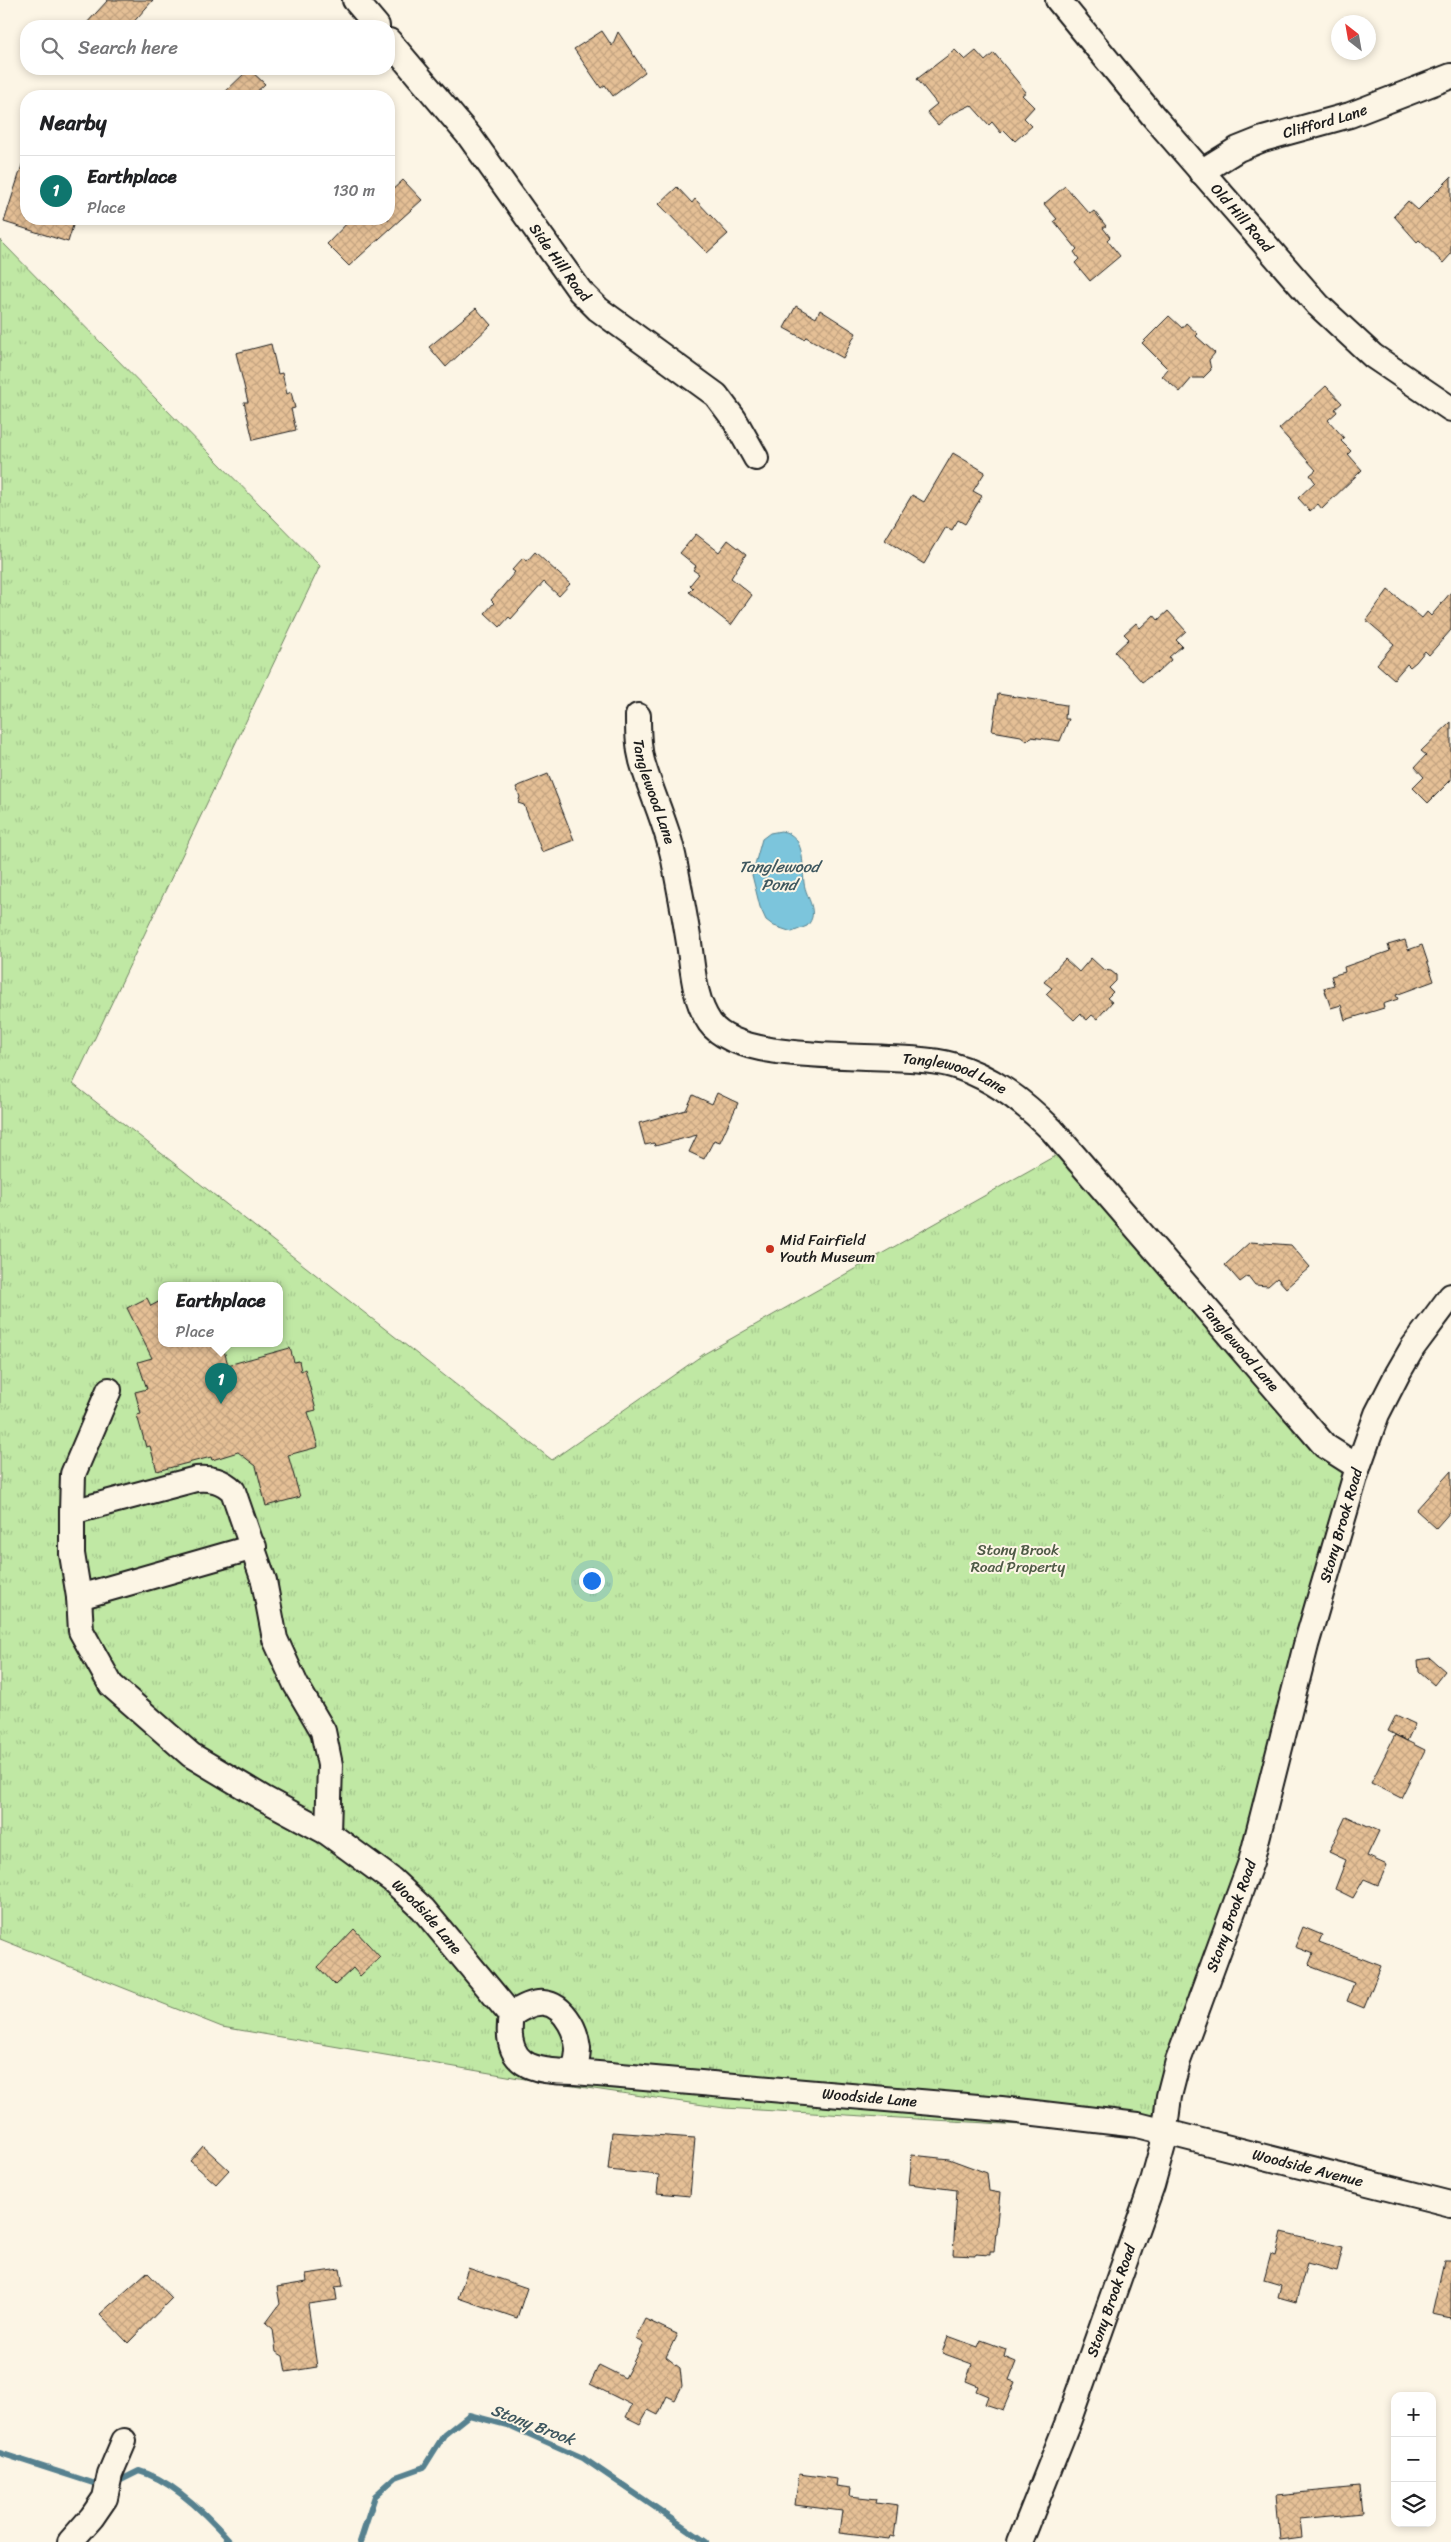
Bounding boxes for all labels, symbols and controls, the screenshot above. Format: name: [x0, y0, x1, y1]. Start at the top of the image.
north arrow: [1331, 15, 1376, 60]
search box: [20, 20, 395, 75]
text: Search here: [78, 31, 178, 64]
icon: search: [38, 34, 66, 62]
street label: Clifford Lane: [1280, 96, 1371, 146]
text: Nearby: [40, 104, 106, 142]
text: Earthplace: [87, 160, 177, 193]
text: 1: [53, 176, 59, 205]
text: 130 m: [333, 176, 375, 205]
street label: Old Hill Road: [1204, 177, 1280, 259]
text: Place: [87, 193, 126, 222]
street label: Side Hill Road: [522, 218, 598, 309]
street label: Tanglewood Lane: [626, 738, 683, 847]
water label: Tanglewood Pond: [739, 852, 824, 899]
street label: Tanglewood Lane: [902, 1046, 1012, 1101]
place label: Mid Fairfield Youth Museum: [780, 1227, 875, 1270]
marker: Mid Fairfield Youth Museum: [764, 1243, 776, 1255]
popup: [158, 1282, 283, 1347]
text: Earthplace: [176, 1284, 265, 1317]
street label: Tanglewood Lane: [1195, 1298, 1286, 1398]
text: Place: [176, 1317, 214, 1346]
pin: 1: [205, 1363, 237, 1404]
street label: Stony Brook Road: [1312, 1464, 1370, 1586]
park label: Stony Brook Road Property: [971, 1537, 1066, 1580]
your location: [579, 1568, 605, 1594]
street label: Stony Brook Road: [1199, 1855, 1264, 1976]
street label: Woodside Lane: [385, 1873, 469, 1960]
street label: Woodside Lane: [821, 2081, 918, 2115]
street label: Woodside Avenue: [1250, 2141, 1366, 2194]
street label: Stony Brook Road: [1079, 2240, 1143, 2361]
map controls: [1391, 2392, 1436, 2527]
button: +: [1391, 2392, 1436, 2437]
water label: Stony Brook: [487, 2395, 581, 2455]
button: −: [1391, 2437, 1436, 2482]
button: layers: [1391, 2482, 1436, 2527]

